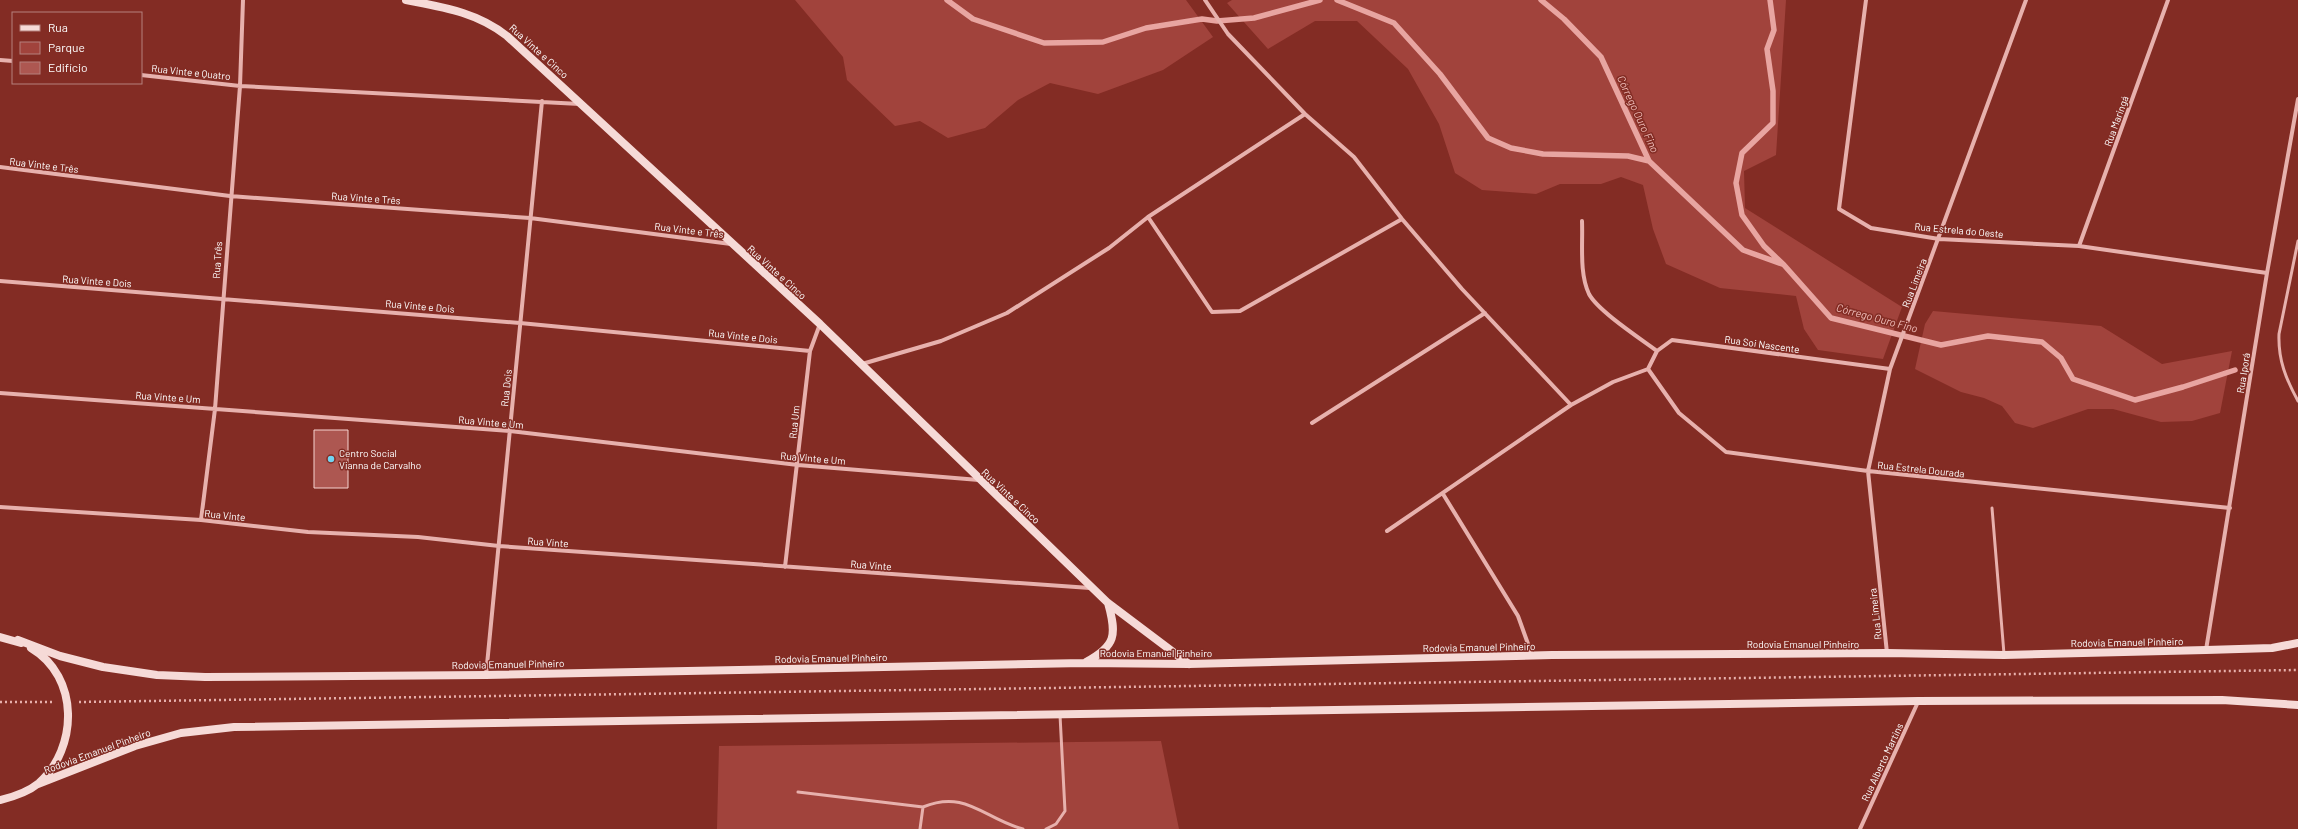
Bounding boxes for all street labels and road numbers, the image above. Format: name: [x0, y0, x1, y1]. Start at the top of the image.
street label: Rua Vinte e Cinco: [507, 21, 571, 81]
street label: Rua Vinte e Quatro: [151, 62, 231, 82]
street label: Rua Maringá: [2101, 94, 2131, 148]
street label: Rua Vinte e Três: [9, 155, 79, 175]
street label: Rua Vinte e Três: [331, 190, 401, 206]
street label: Rua Vinte e Três: [654, 220, 724, 240]
street label: Rua Estrela do Oeste: [1914, 220, 2004, 240]
street label: Rua Três: [210, 241, 224, 279]
street label: Rua Vinte e Cinco: [745, 242, 809, 302]
street label: Rua Limeira: [1899, 257, 1929, 309]
street label: Rua Vinte e Dois: [62, 273, 132, 289]
street label: Rua Vinte e Dois: [385, 297, 455, 315]
street label: Rua Vinte e Dois: [708, 326, 778, 346]
street label: Rua Soi Nascente: [1724, 333, 1800, 355]
street label: Rua Iporá: [2234, 352, 2252, 394]
street label: Rua Dois: [498, 369, 514, 407]
street label: Rua Vinte e Um: [135, 389, 201, 405]
street label: Rua Um: [786, 405, 802, 439]
street label: Rua Vinte e Um: [458, 413, 524, 431]
street label: Rua Vinte e Um: [780, 449, 846, 467]
street label: Rua Estrela Dourada: [1877, 458, 1965, 480]
street label: Rua Vinte e Cinco: [979, 466, 1043, 526]
street label: Rua Vinte: [204, 507, 246, 523]
street label: Rua Vinte: [527, 535, 569, 549]
street label: Rua Vinte: [850, 558, 892, 572]
street label: Rua Limeira: [1866, 588, 1884, 640]
street label: Rodovia Emanuel Pinheiro: [2071, 635, 2183, 649]
street label: Rodovia Emanuel Pinheiro: [1747, 638, 1859, 650]
street label: Rodovia Emanuel Pinheiro: [1423, 640, 1535, 654]
street label: Rodovia Emanuel Pinheiro: [1100, 647, 1212, 659]
street label: Rodovia Emanuel Pinheiro: [775, 651, 887, 665]
street label: Rodovia Emanuel Pinheiro: [452, 657, 564, 671]
street label: Rua Alberto Martins: [1859, 721, 1905, 803]
street label: Rodovia Emanuel Pinheiro: [42, 726, 152, 776]

